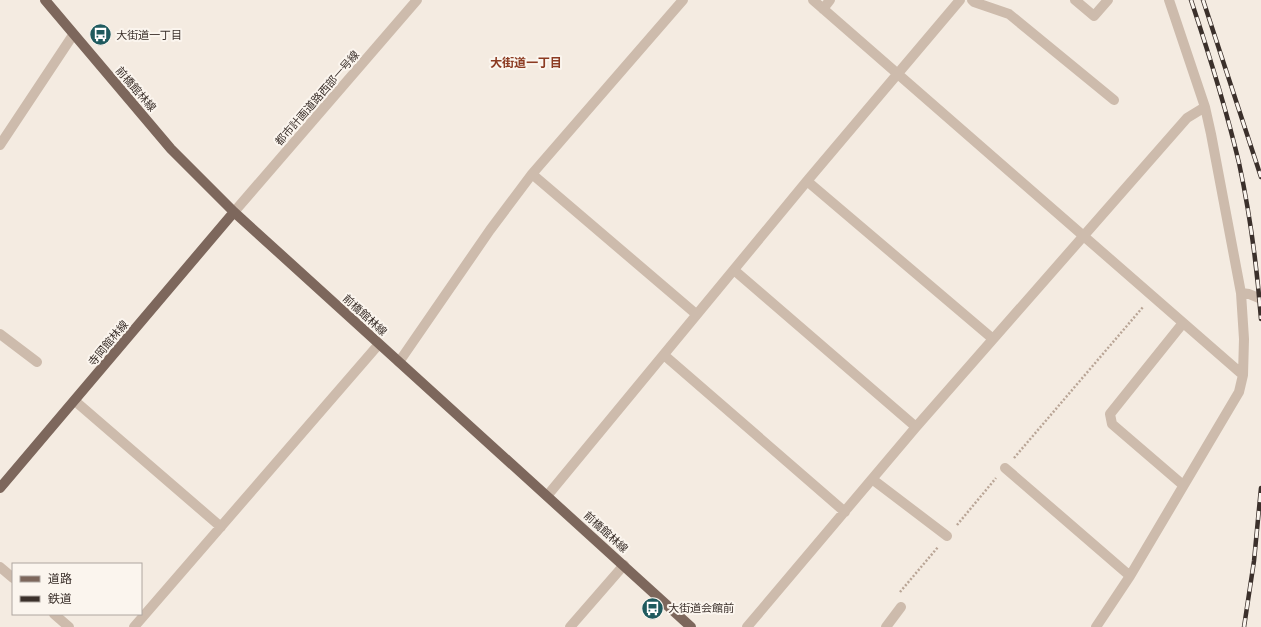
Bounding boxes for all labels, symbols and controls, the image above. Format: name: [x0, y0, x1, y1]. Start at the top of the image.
bus stop icon: 大街道一丁目: [88, 22, 114, 48]
place label: 大街道一丁目: [116, 28, 182, 42]
street label: 都市計画道路西部一号線: [272, 48, 362, 148]
district label: 大街道一丁目: [490, 55, 562, 70]
street label: 前橋館林線: [113, 64, 159, 114]
street label: 前橋館林線: [340, 291, 390, 339]
street label: 寺岡館林線: [85, 317, 131, 369]
street label: 前橋館林線: [581, 508, 631, 556]
legend: [12, 563, 142, 615]
text: 道路: [48, 571, 72, 586]
text: 鉄道: [48, 591, 72, 606]
bus stop icon: 大街道会館前: [640, 595, 666, 621]
place label: 大街道会館前: [668, 601, 734, 615]

